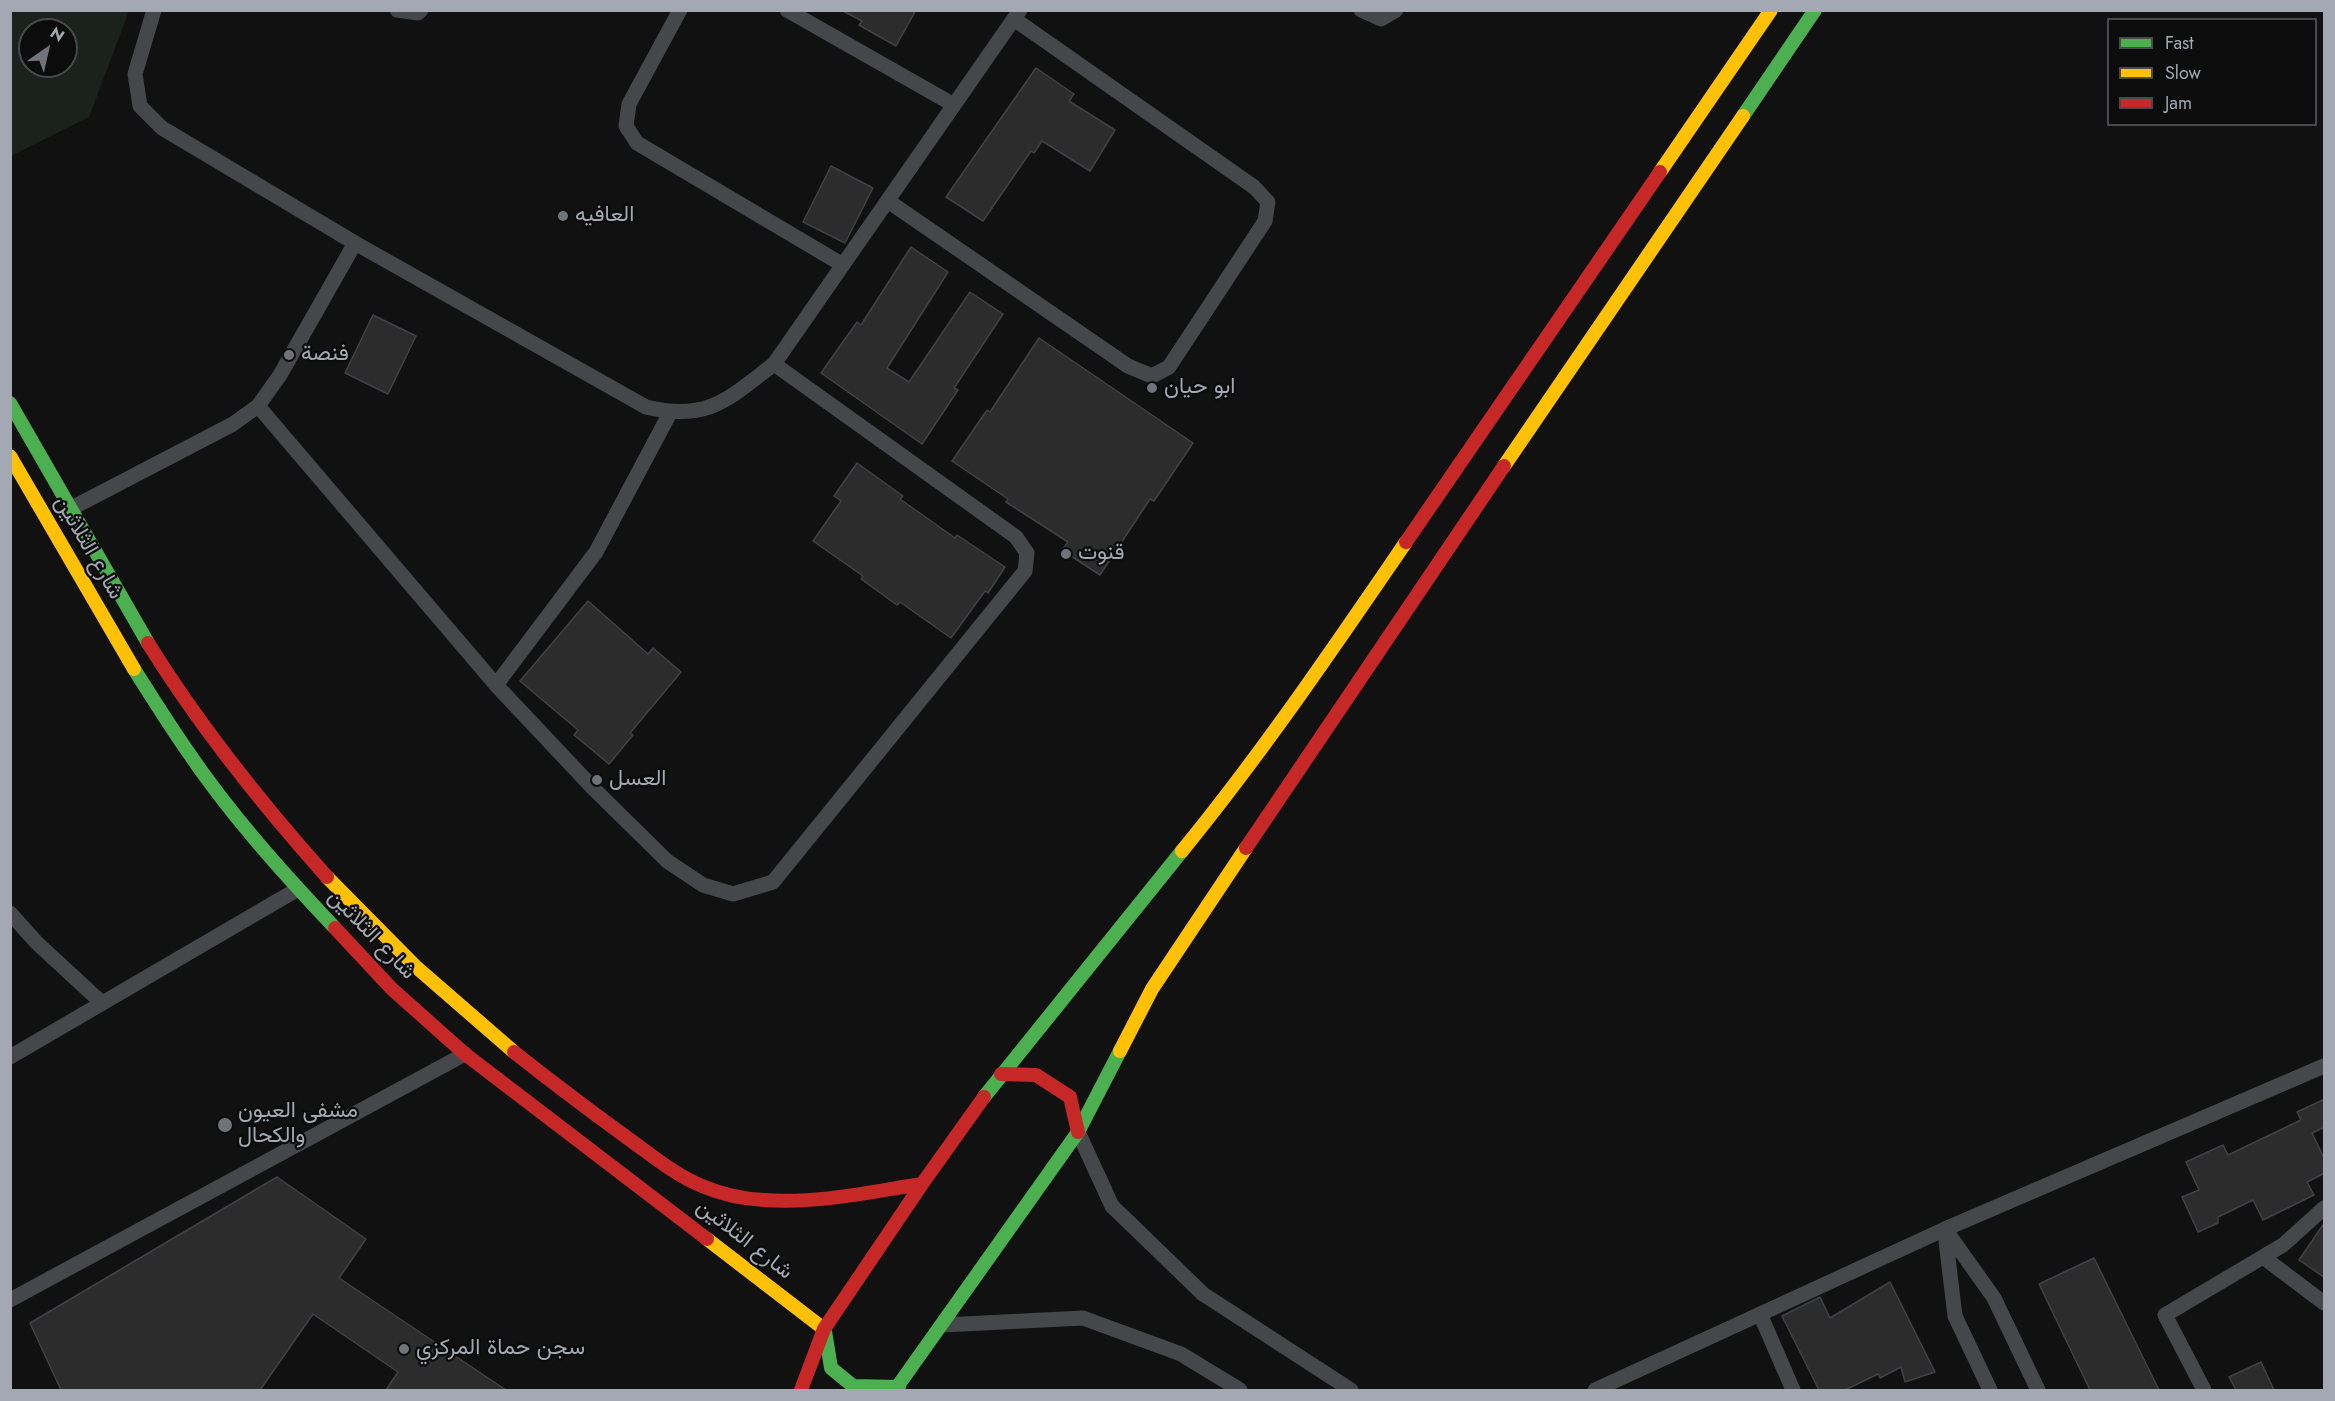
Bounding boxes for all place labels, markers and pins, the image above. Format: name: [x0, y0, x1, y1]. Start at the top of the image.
place label: العافيه: [575, 203, 634, 229]
marker: العافيه: [556, 209, 570, 223]
place label: فنصة: [301, 342, 349, 368]
marker: فنصة: [282, 348, 296, 362]
place label: ابو حيان: [1164, 375, 1235, 401]
marker: ابو حيان: [1145, 381, 1159, 395]
place label: قنوت: [1078, 541, 1124, 567]
marker: قنوت: [1059, 547, 1073, 561]
place label: العسل: [609, 767, 666, 793]
marker: العسل: [590, 773, 604, 787]
place label: مشفى العيون والكحال: [238, 1099, 358, 1150]
marker: مشفى العيون والكحال: [216, 1116, 234, 1134]
place label: سجن حماة المركزي: [416, 1336, 585, 1362]
marker: سجن حماة المركزي: [397, 1342, 411, 1356]

